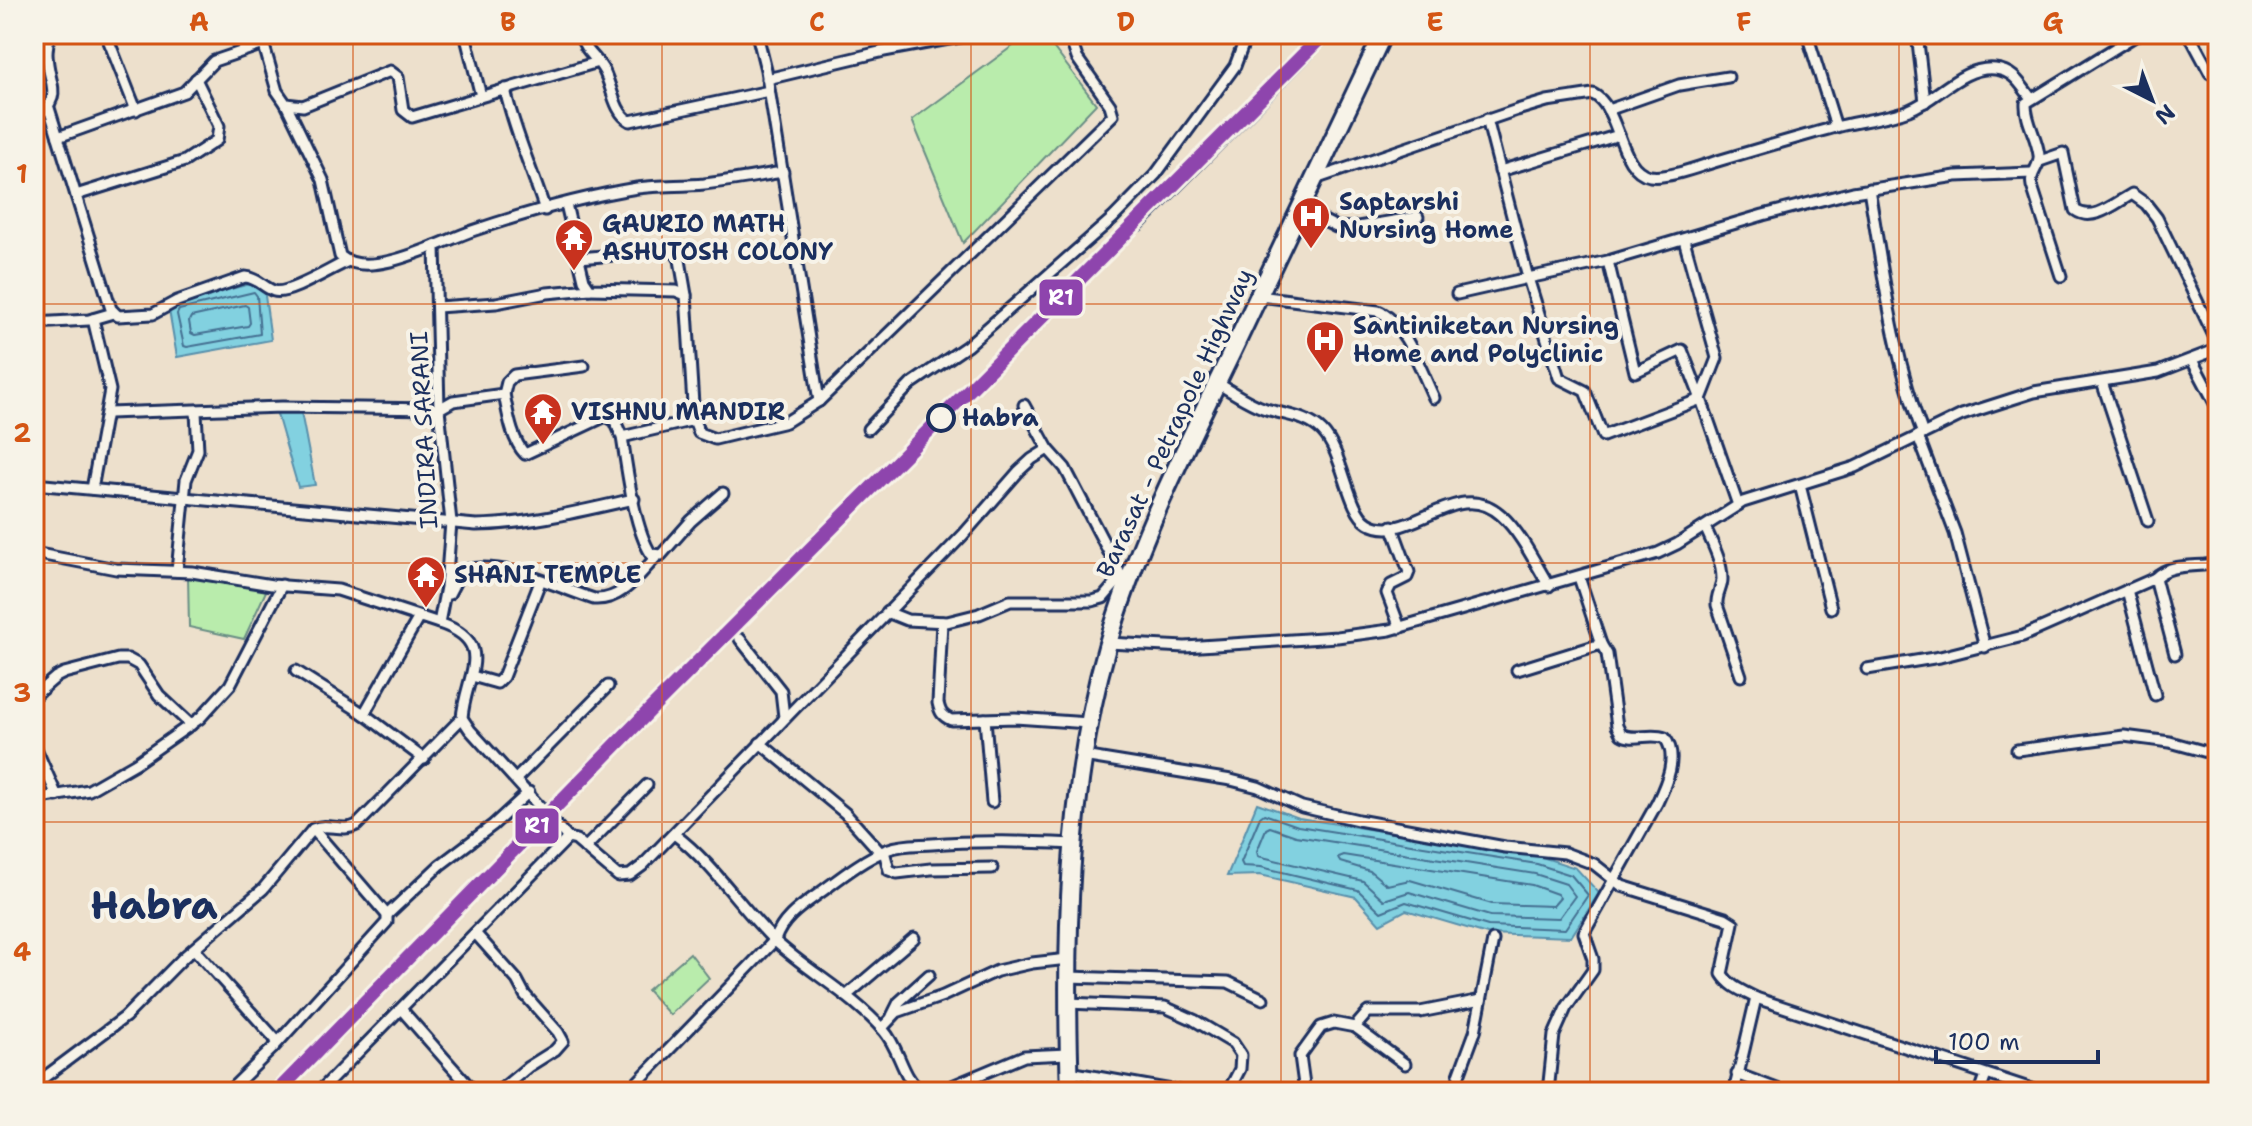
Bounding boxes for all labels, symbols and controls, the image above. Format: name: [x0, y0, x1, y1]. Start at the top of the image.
text: A: [189, 4, 209, 39]
text: B: [500, 4, 516, 39]
text: C: [809, 4, 825, 39]
text: D: [1117, 4, 1135, 39]
text: E: [1426, 4, 1444, 39]
text: F: [1736, 4, 1752, 39]
text: G: [2043, 4, 2064, 39]
north arrow: [2112, 60, 2192, 140]
text: N: [2149, 98, 2181, 131]
text: 1: [16, 156, 28, 191]
place label: Saptarshi Nursing Home: [1339, 186, 1514, 246]
hospital icon: Saptarshi Nursing Home: [1290, 195, 1332, 250]
place label: GAURIO MATH ASHUTOSH COLONY: [602, 208, 833, 268]
temple icon: GAURIO MATH ASHUTOSH COLONY: [553, 217, 595, 272]
street label: Barasat - Petrapole Highway: [1089, 263, 1261, 583]
line badge: R1: [1038, 278, 1084, 317]
text: R1: [1048, 283, 1074, 312]
place label: Santiniketan Nursing Home and Polyclinic: [1353, 310, 1619, 370]
hospital icon: Santiniketan Nursing Home and Polyclinic: [1304, 319, 1346, 374]
street label: INDIRA SARANI: [403, 330, 445, 530]
temple icon: VISHNU MANDIR: [522, 391, 564, 446]
place label: VISHNU MANDIR: [571, 396, 785, 428]
place label: Habra: [962, 402, 1039, 434]
marker: Habra: [927, 404, 955, 432]
text: 2: [13, 415, 31, 450]
temple icon: SHANI TEMPLE: [405, 554, 447, 609]
place label: SHANI TEMPLE: [454, 559, 641, 591]
text: 3: [13, 675, 31, 710]
line badge: R1: [514, 807, 560, 845]
text: R1: [524, 811, 550, 840]
district label: Habra: [90, 878, 218, 932]
text: 4: [13, 934, 31, 969]
scale bar: [1936, 1014, 2098, 1064]
text: 100 m: [1948, 1026, 2020, 1058]

